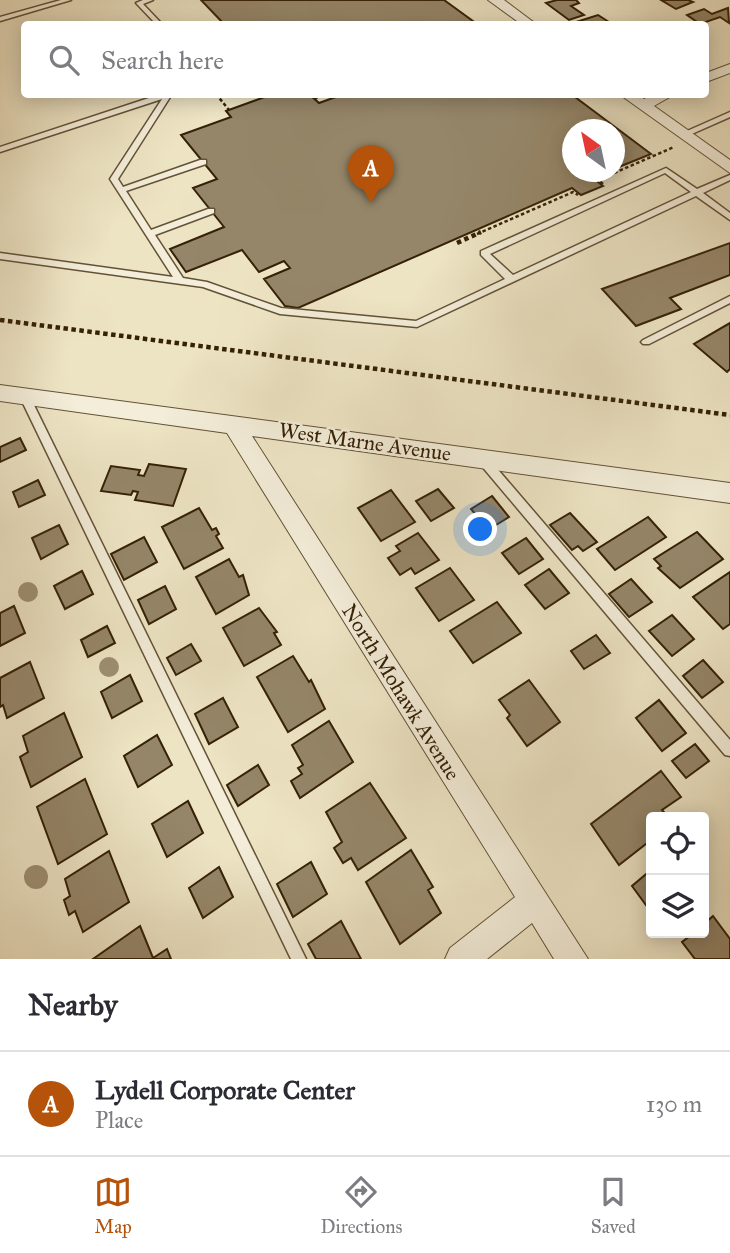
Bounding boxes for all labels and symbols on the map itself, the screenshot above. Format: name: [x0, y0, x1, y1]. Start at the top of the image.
north arrow: [562, 119, 625, 182]
pin: A: [348, 145, 394, 203]
street label: West Marne Avenue: [277, 417, 453, 467]
your location: [463, 512, 497, 546]
street label: North Mohawk Avenue: [336, 599, 466, 785]

